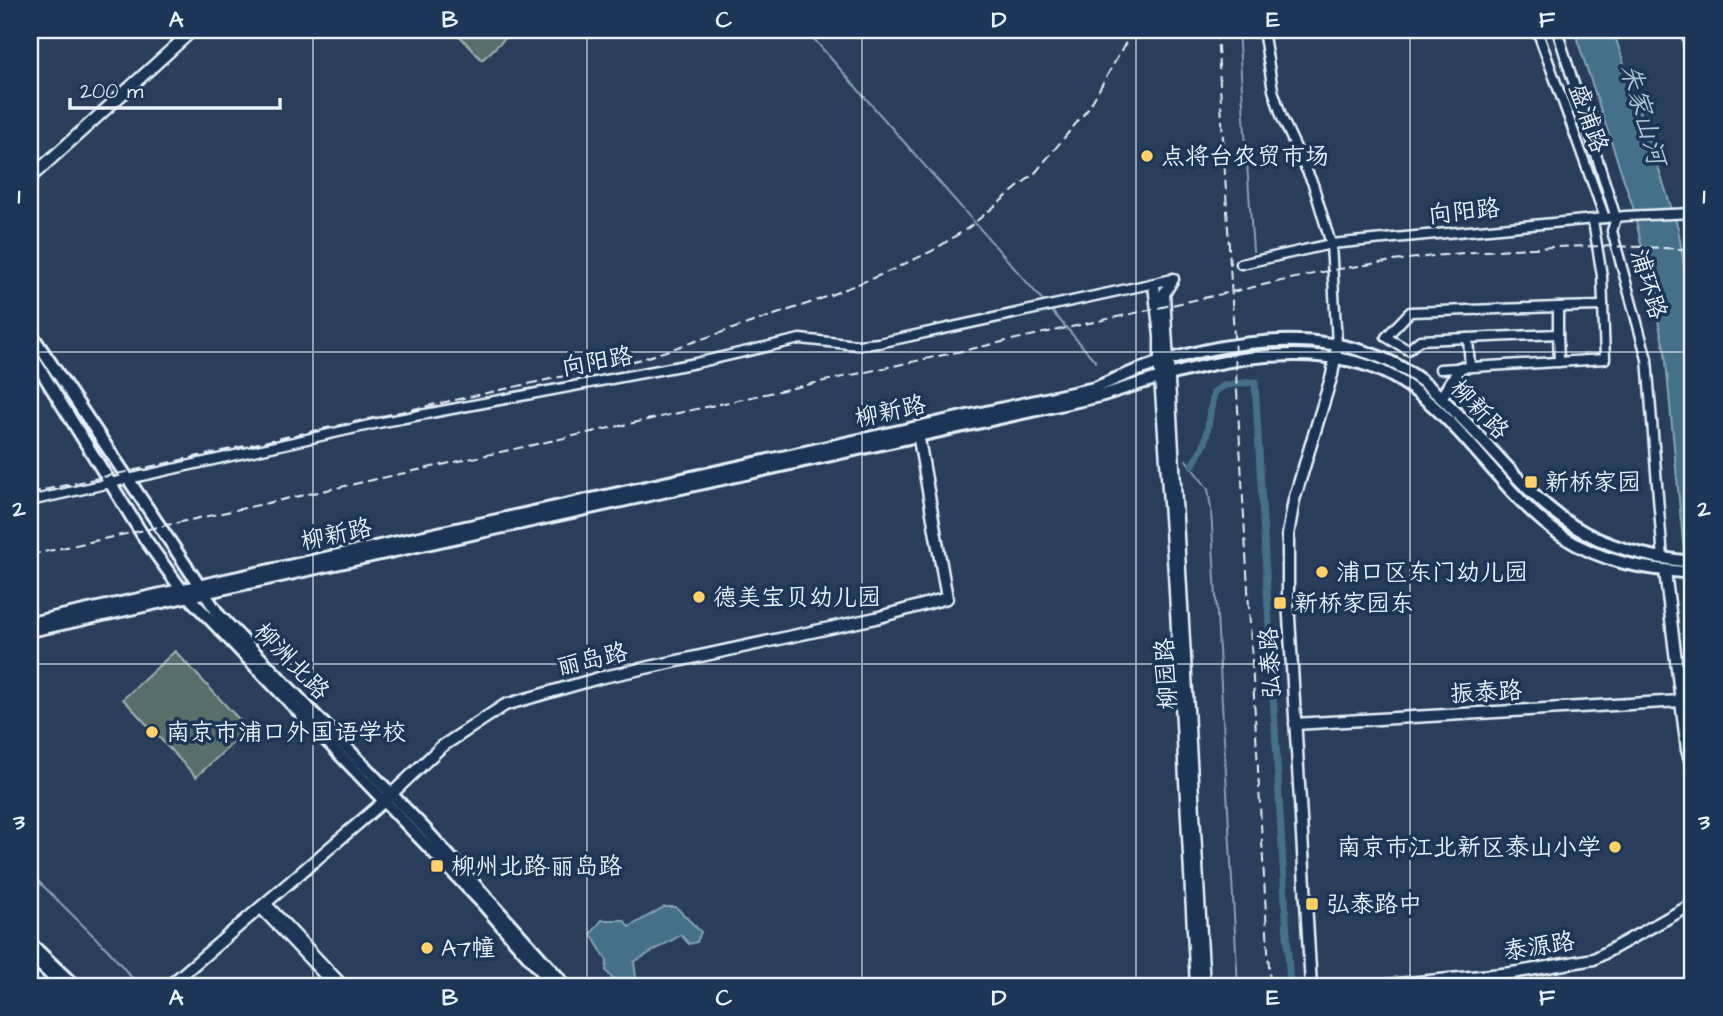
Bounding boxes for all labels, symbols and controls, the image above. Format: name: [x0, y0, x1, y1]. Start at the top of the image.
text: A: [169, 4, 184, 36]
text: B: [442, 4, 459, 36]
text: C: [716, 4, 733, 36]
text: D: [992, 4, 1007, 36]
text: E: [1266, 4, 1280, 36]
text: F: [1539, 4, 1556, 36]
water label: 朱家山河: [1611, 59, 1676, 173]
scale bar: [70, 66, 280, 110]
text: 200 m: [80, 77, 144, 106]
street label: 盛浦路: [1560, 79, 1616, 158]
place label: 点将台农贸市场: [1161, 140, 1329, 174]
marker: 点将台农贸市场: [1139, 148, 1155, 164]
text: 1: [18, 180, 21, 212]
text: 1: [1703, 180, 1706, 212]
street label: 向阳路: [1427, 191, 1502, 233]
street label: 浦环路: [1621, 245, 1675, 324]
street label: 向阳路: [559, 339, 636, 385]
street label: 柳新路: [1442, 372, 1517, 447]
street label: 柳新路: [851, 388, 929, 436]
place label: 新桥家园: [1545, 466, 1641, 500]
marker: 新桥家园: [1523, 474, 1539, 490]
text: 2: [11, 493, 26, 525]
text: 2: [1696, 493, 1711, 525]
street label: 柳新路: [297, 511, 375, 559]
place label: 浦口区东门幼儿园: [1336, 556, 1528, 590]
marker: 浦口区东门幼儿园: [1314, 564, 1330, 580]
place label: 德美宝贝幼儿园: [713, 581, 881, 615]
place label: 新桥家园东: [1294, 587, 1414, 621]
marker: 德美宝贝幼儿园: [691, 589, 707, 605]
marker: 新桥家园东: [1272, 595, 1288, 611]
street label: 柳洲北路: [246, 615, 337, 708]
street label: 弘泰路: [1252, 626, 1290, 700]
street label: 丽岛路: [553, 635, 631, 685]
street label: 柳园路: [1148, 637, 1186, 711]
street label: 振泰路: [1449, 674, 1523, 712]
place label: 南京市浦口外国语学校: [166, 716, 406, 750]
marker: 南京市浦口外国语学校: [144, 724, 160, 740]
text: 3: [12, 806, 25, 838]
text: 3: [1697, 806, 1710, 838]
place label: 南京市江北新区泰山小学: [1337, 831, 1601, 865]
marker: 南京市江北新区泰山小学: [1607, 839, 1623, 855]
place label: 柳州北路·丽岛路: [451, 850, 622, 884]
marker: 柳州北路·丽岛路: [429, 858, 445, 874]
place label: 弘泰路中: [1326, 888, 1422, 922]
marker: 弘泰路中: [1304, 896, 1320, 912]
street label: 泰源路: [1501, 925, 1577, 969]
place label: A7幢: [441, 932, 495, 966]
marker: A7幢: [419, 940, 435, 956]
text: A: [169, 982, 184, 1014]
text: B: [442, 982, 459, 1014]
text: C: [716, 982, 733, 1014]
text: D: [992, 982, 1007, 1014]
text: E: [1266, 982, 1280, 1014]
text: F: [1539, 982, 1556, 1014]

